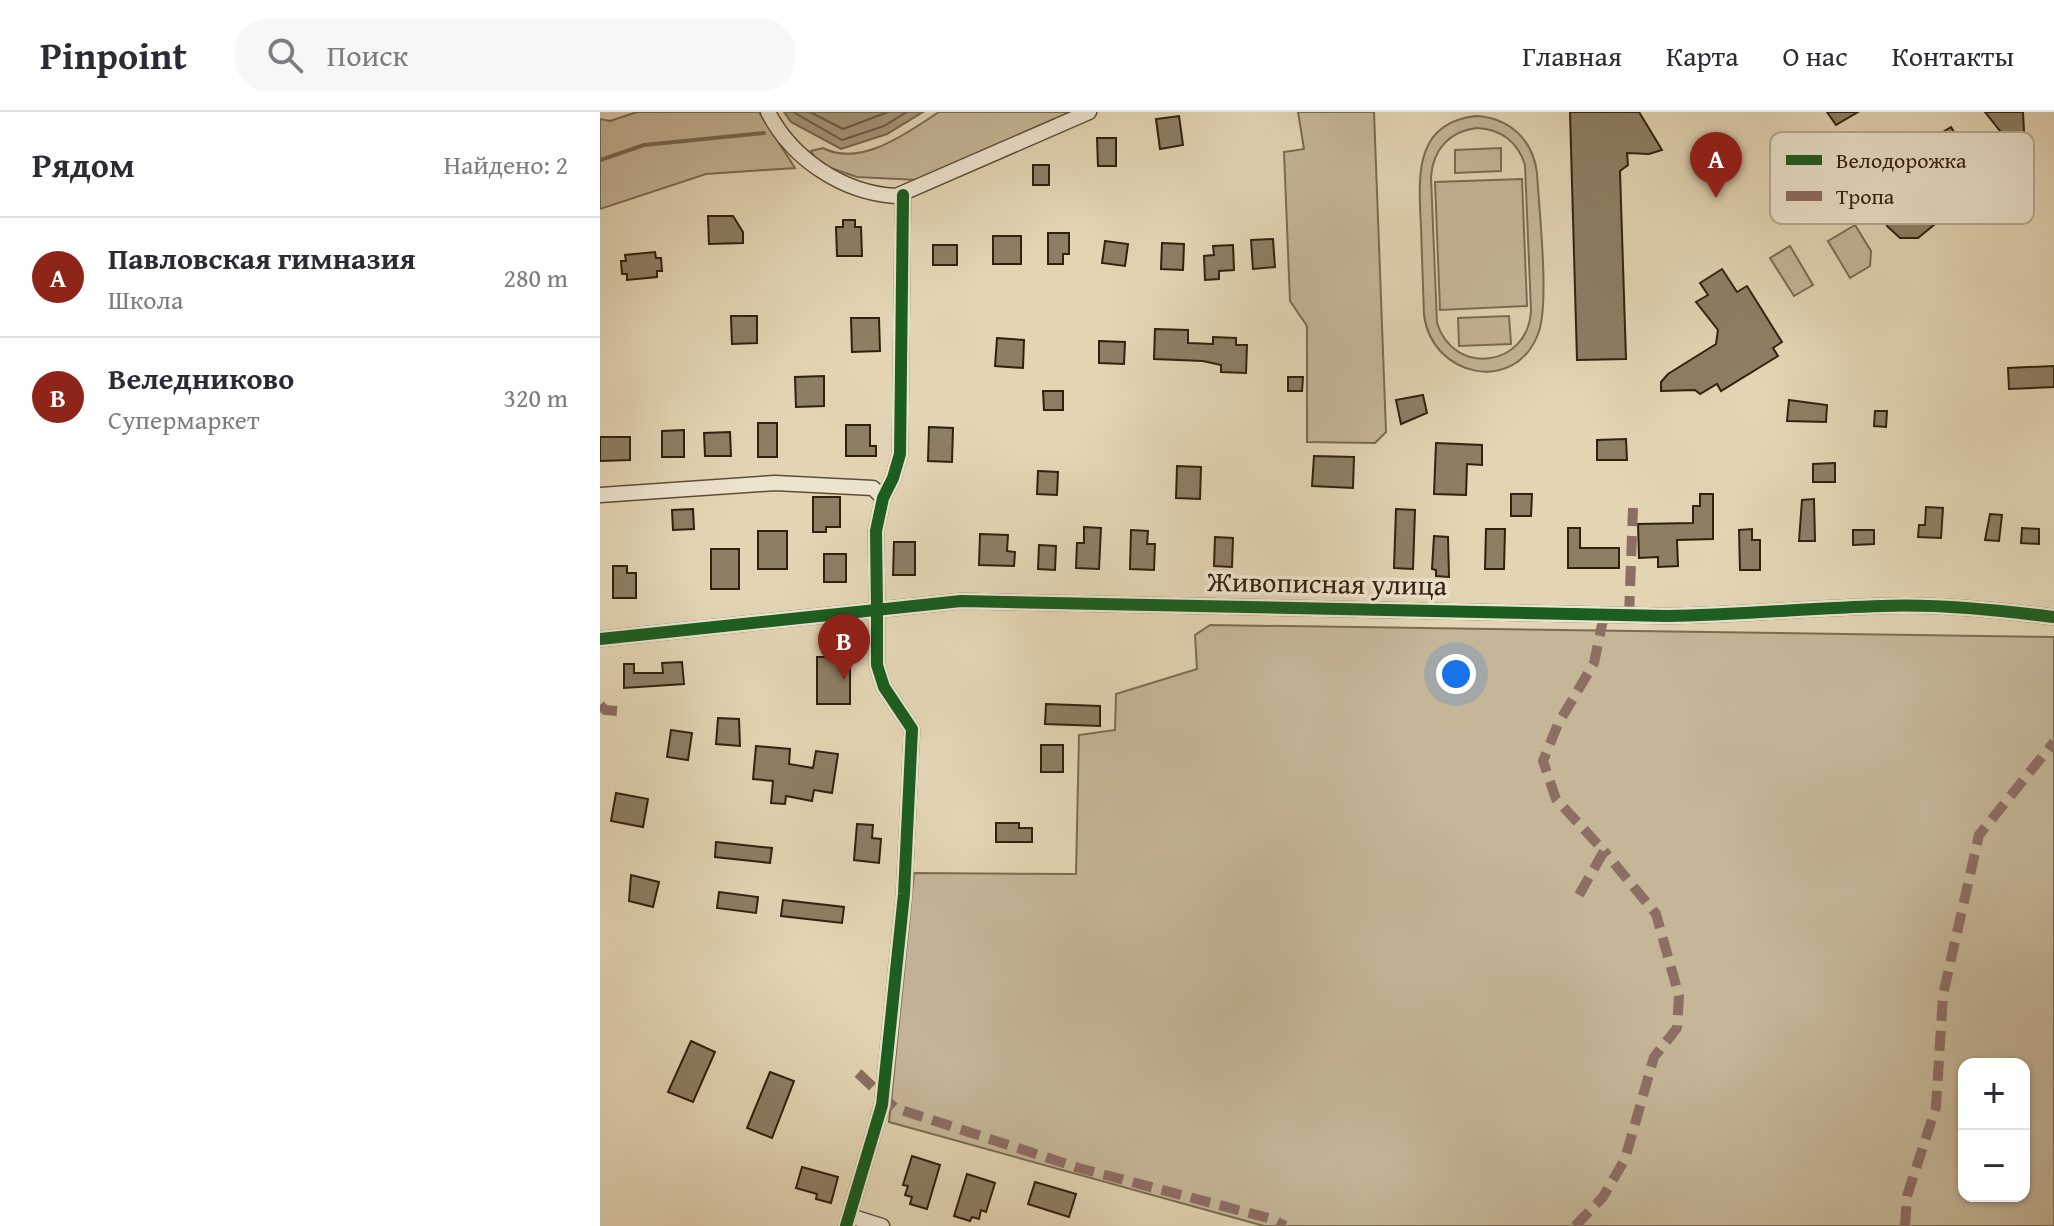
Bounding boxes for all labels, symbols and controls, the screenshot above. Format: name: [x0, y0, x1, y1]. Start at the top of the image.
search box: [235, 19, 795, 91]
text: Pinpoint: [40, 27, 187, 83]
icon: search: [263, 33, 307, 77]
text: Поиск: [327, 33, 408, 77]
text: Главная: [1522, 35, 1622, 76]
text: Карта: [1666, 35, 1738, 76]
text: О нас: [1782, 35, 1848, 76]
text: Контакты: [1892, 35, 2014, 76]
pin: A: [1690, 132, 1742, 198]
legend: [1770, 132, 2034, 224]
text: Рядом: [32, 140, 135, 189]
text: Велодорожка: [1836, 144, 1967, 176]
text: Найдено: 2: [444, 145, 568, 184]
text: Тропа: [1836, 180, 1895, 212]
text: Павловская гимназия: [108, 236, 416, 280]
text: A: [50, 258, 66, 297]
text: 280 m: [503, 258, 568, 297]
text: Школа: [108, 280, 183, 319]
text: Веледниково: [108, 356, 294, 400]
text: B: [50, 378, 66, 417]
text: 320 m: [503, 378, 568, 417]
text: Супермаркет: [108, 400, 260, 439]
street label: Живописная улица: [1206, 560, 1448, 605]
pin: B: [818, 614, 870, 680]
your location: [1436, 654, 1476, 694]
map controls: [1958, 1058, 2030, 1202]
button: +: [1958, 1058, 2030, 1130]
button: −: [1958, 1130, 2030, 1202]

